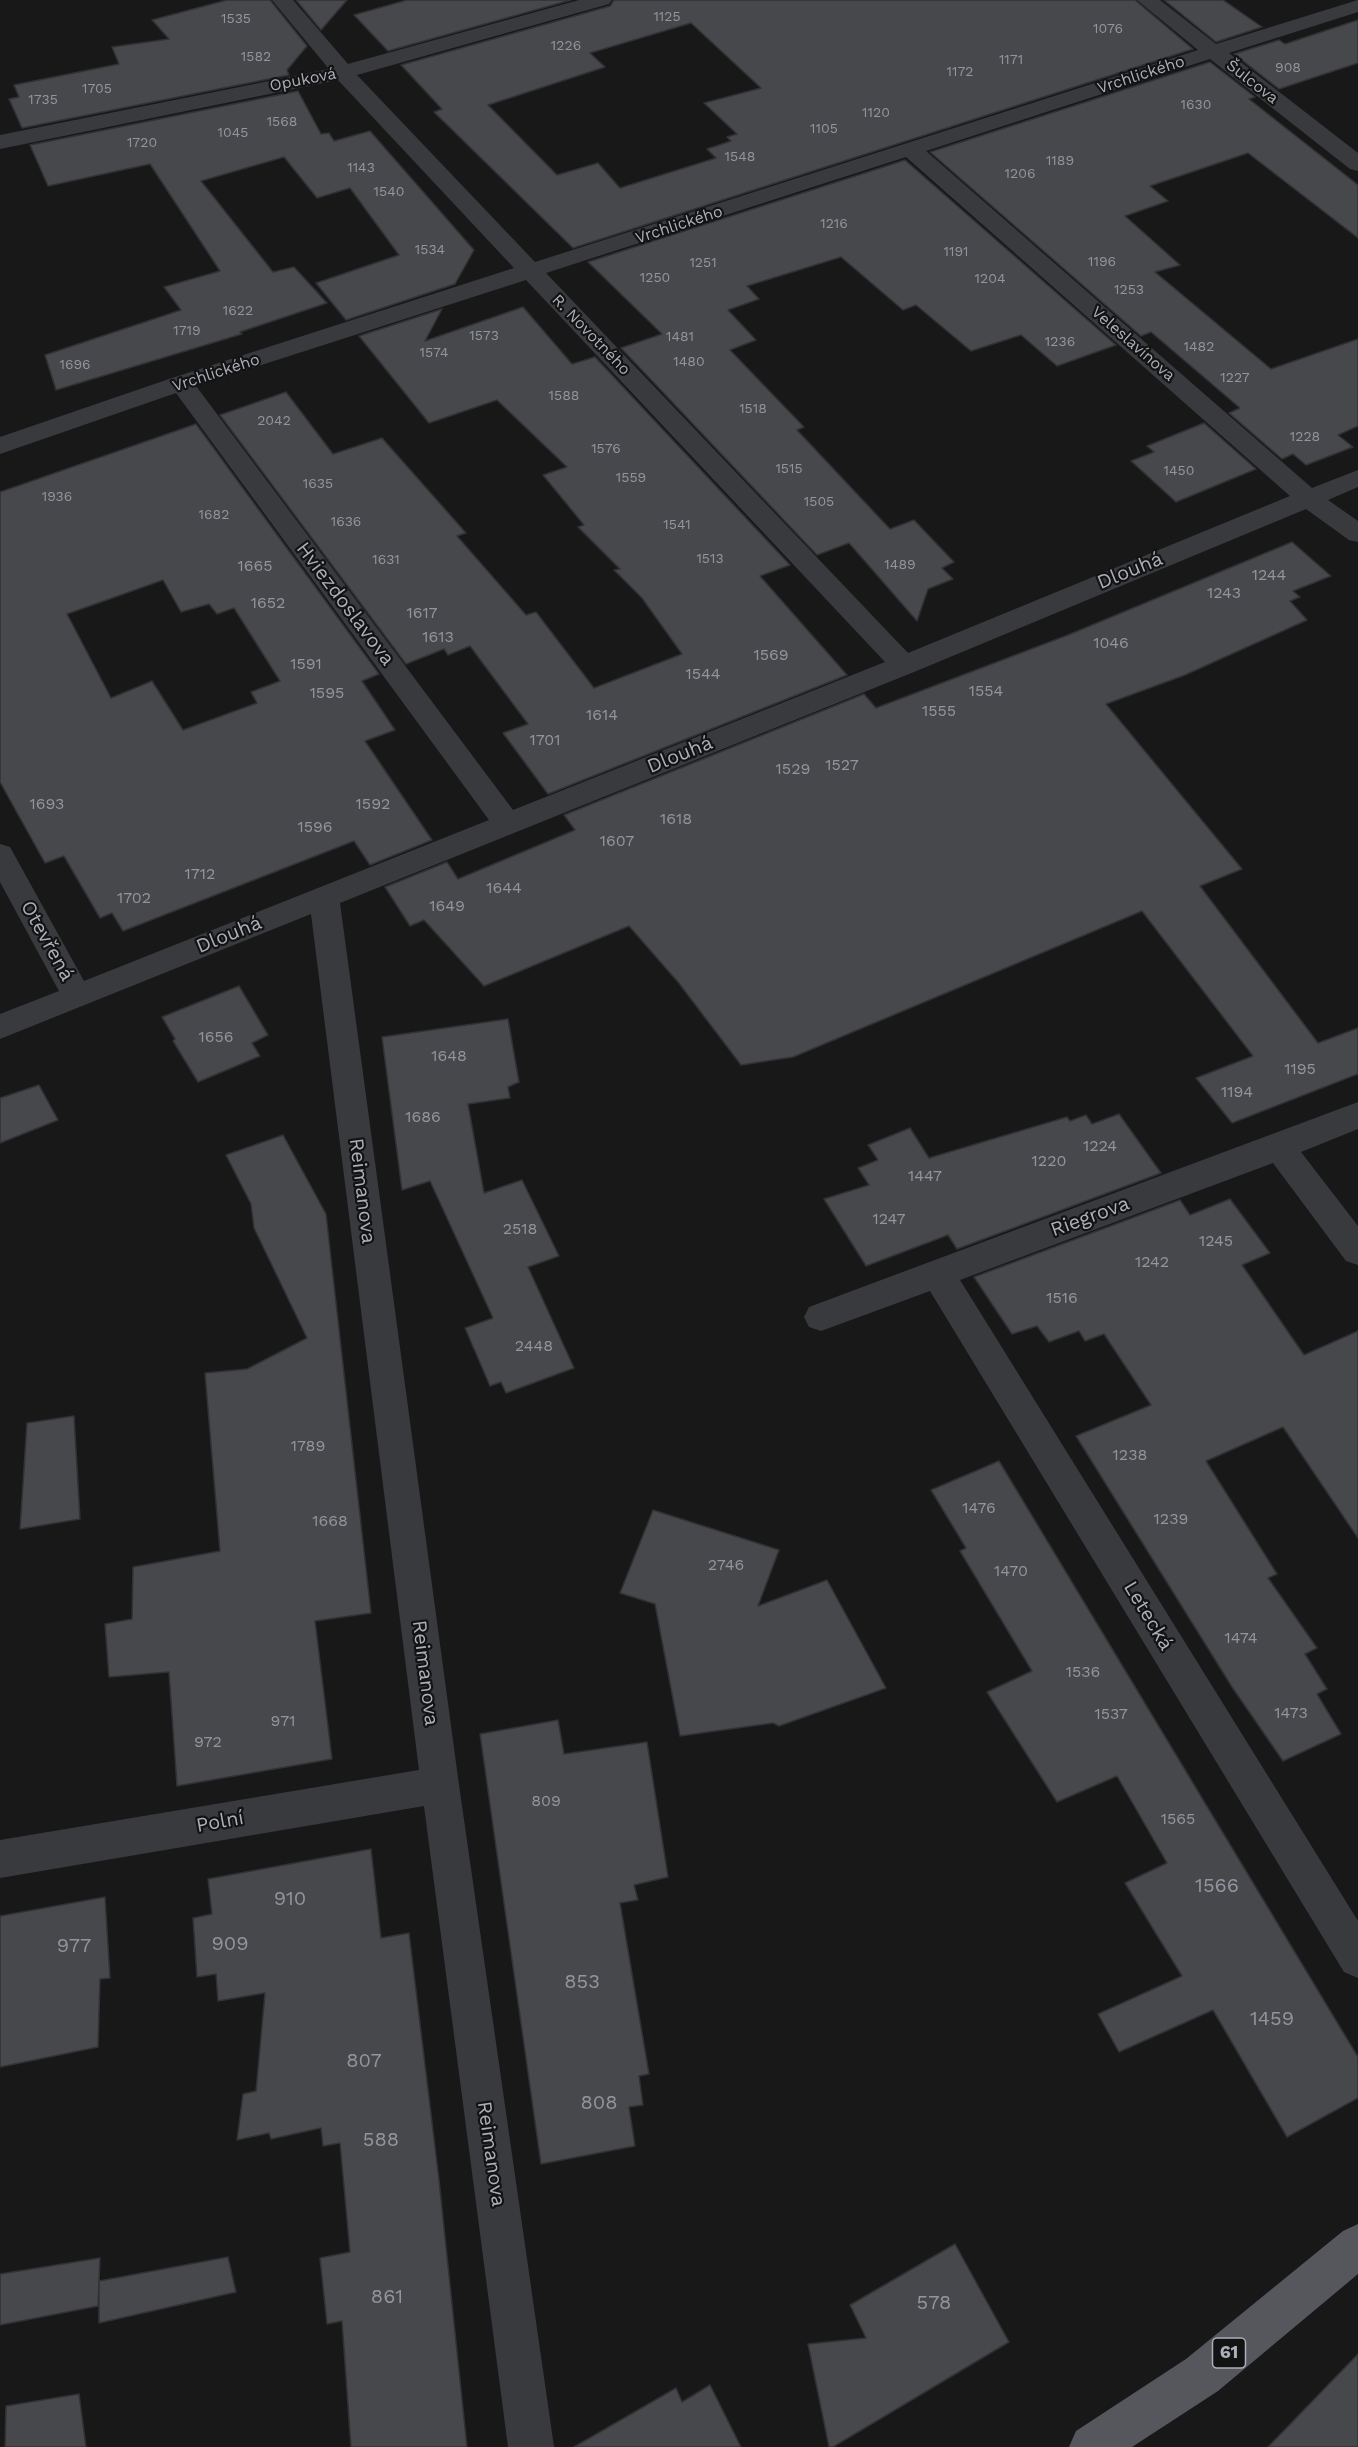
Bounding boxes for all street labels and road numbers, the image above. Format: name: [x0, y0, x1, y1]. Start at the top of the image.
street label: Vrchlického: [1095, 52, 1187, 98]
street label: Šulcova: [1222, 56, 1282, 108]
street label: Opuková: [268, 64, 338, 96]
street label: Vrchlického: [633, 202, 725, 248]
street label: R. Novotného: [548, 291, 634, 379]
street label: Veleslavínova: [1087, 303, 1179, 385]
street label: Vrchlického: [170, 350, 262, 396]
street label: Hviezdoslavova: [291, 537, 399, 671]
street label: Dlouhá: [1094, 547, 1166, 595]
street label: Dlouhá: [644, 731, 716, 779]
street label: Otevřená: [15, 897, 79, 985]
street label: Dlouhá: [193, 911, 265, 959]
street label: Reimanova: [344, 1137, 380, 1245]
street label: Riegrova: [1047, 1192, 1133, 1242]
street label: Letecká: [1118, 1577, 1178, 1655]
street label: Reimanova: [407, 1619, 443, 1727]
street label: Polní: [194, 1806, 246, 1838]
street label: Reimanova: [472, 2100, 510, 2208]
road number: 61: [1212, 2338, 1246, 2368]

